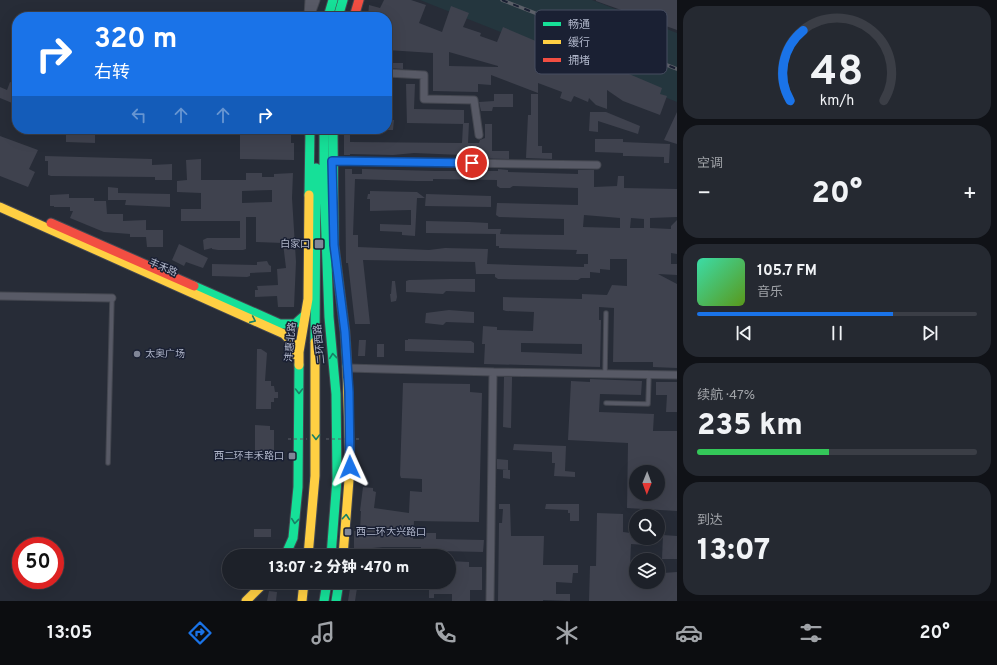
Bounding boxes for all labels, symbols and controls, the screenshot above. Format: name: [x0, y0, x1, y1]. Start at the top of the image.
legend: [535, 10, 667, 74]
text: 畅通: [568, 18, 590, 32]
text: 320 m: [94, 22, 177, 58]
icon: right: [28, 28, 80, 80]
text: 缓行: [568, 36, 590, 50]
text: 48: [811, 46, 863, 99]
text: 拥堵: [568, 54, 590, 68]
text: 右转: [94, 62, 130, 85]
text: km/h: [820, 91, 854, 109]
icon: left: [128, 104, 150, 126]
icon: ahead: [170, 104, 192, 126]
icon: ahead: [212, 104, 234, 126]
icon: right: [254, 104, 276, 126]
pin: [455, 146, 489, 180]
icon: arrive: [461, 152, 483, 174]
text: 空调: [697, 156, 723, 172]
text: 20°: [812, 176, 862, 213]
text: −: [697, 181, 711, 208]
text: +: [963, 181, 977, 208]
place label: 白家口: [280, 238, 310, 251]
marker: 白家口: [313, 238, 325, 250]
street label: 丰禾路: [147, 256, 179, 280]
text: 105.7 FM: [757, 262, 817, 281]
text: 音乐: [757, 285, 783, 301]
one-way arrow: [249, 315, 256, 323]
street label: 沣惠北路: [282, 321, 300, 363]
icon: previous: [733, 322, 755, 344]
icon: pause: [826, 322, 848, 344]
icon: next: [919, 322, 941, 344]
street label: 二环西路: [311, 323, 329, 365]
place label: 太奥广场: [145, 348, 185, 361]
marker: 太奥广场: [132, 349, 142, 359]
one-way arrow: [328, 353, 337, 359]
one-way arrow: [295, 388, 303, 394]
text: 续航 · 47%: [697, 388, 755, 404]
text: 235 km: [697, 408, 803, 445]
one-way arrow: [312, 434, 320, 440]
position arrow: [329, 446, 371, 488]
place label: 西二环丰禾路口: [214, 450, 284, 463]
marker: 西二环丰禾路口: [287, 451, 297, 461]
north arrow: [629, 465, 665, 501]
map controls: [629, 465, 665, 589]
button: search: [629, 509, 665, 545]
text: 到达: [697, 513, 723, 529]
one-way arrow: [341, 514, 350, 520]
one-way arrow: [291, 518, 300, 524]
place label: 西二环大兴路口: [356, 526, 426, 539]
marker: 西二环大兴路口: [343, 527, 353, 537]
text: 13:07: [697, 533, 770, 570]
speed limit sign: 50: [12, 537, 64, 589]
button: layers: [629, 553, 665, 589]
text: 13:07 · 2 分钟 · 470 m: [269, 559, 409, 578]
icon: directions: [186, 619, 214, 647]
icon: music: [309, 619, 337, 647]
icon: phone: [431, 619, 459, 647]
icon: climate: [553, 619, 581, 647]
icon: car: [675, 619, 703, 647]
icon: filters: [797, 619, 825, 647]
text: 13:05: [47, 622, 92, 645]
text: 20°: [919, 622, 950, 645]

